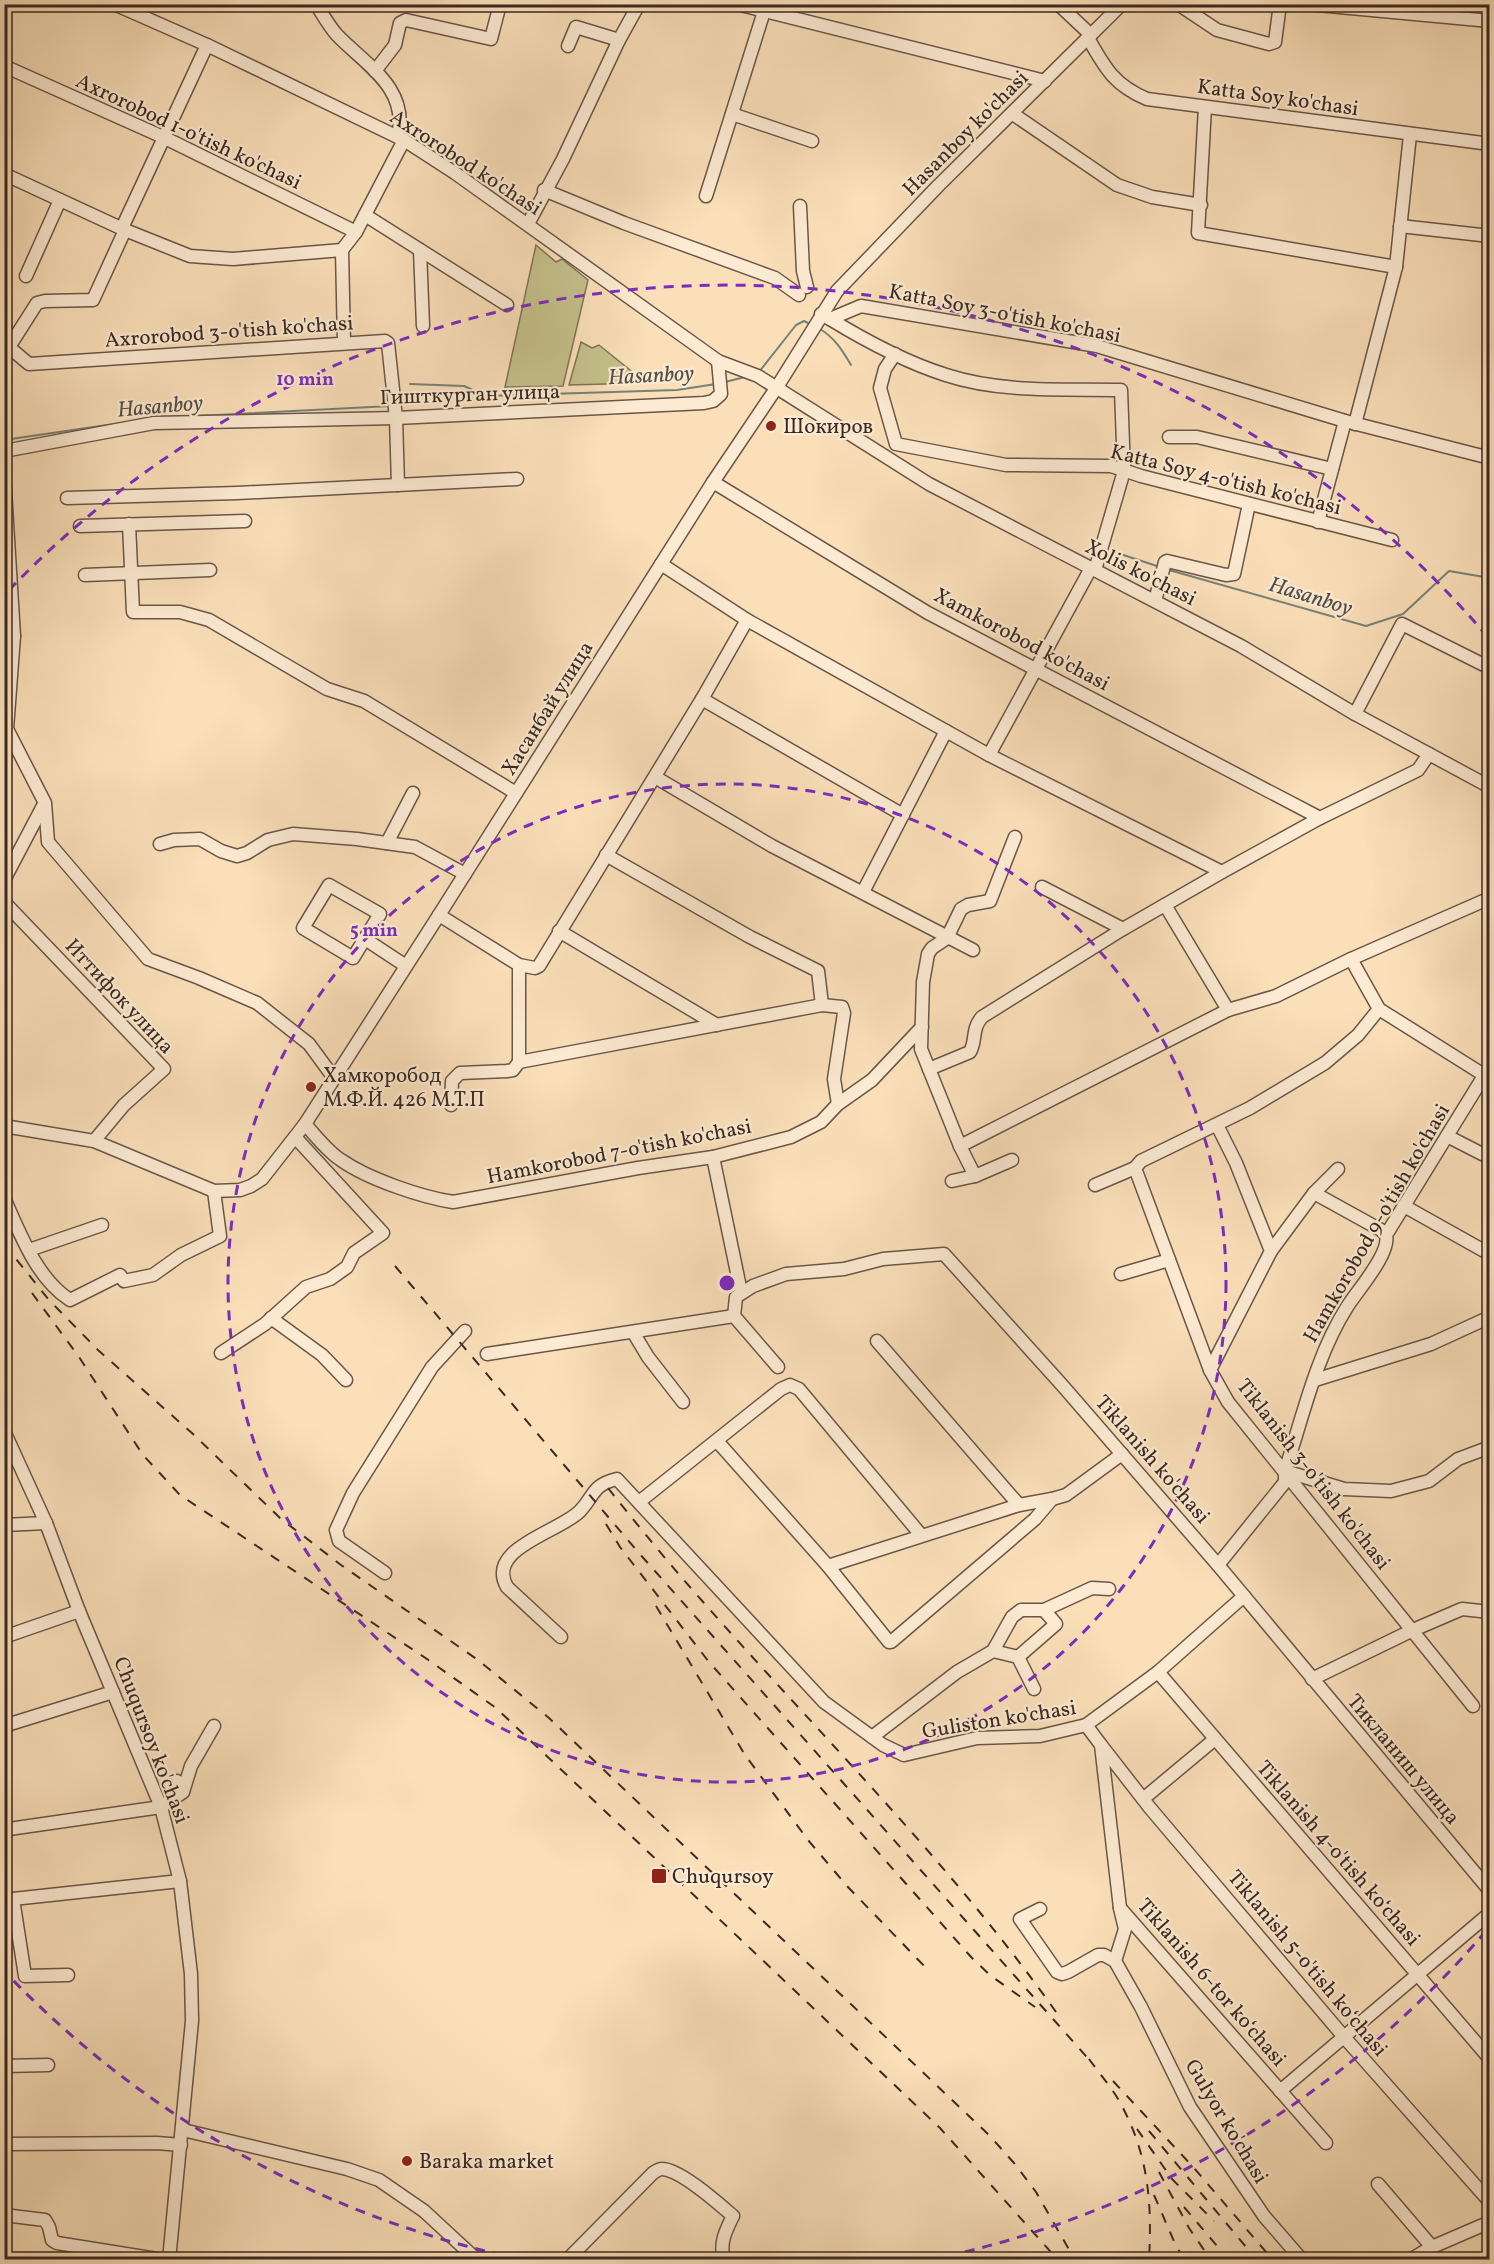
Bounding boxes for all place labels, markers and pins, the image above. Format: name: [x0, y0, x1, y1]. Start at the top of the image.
place label: Шокиров: [783, 413, 873, 442]
marker: Шокиров: [764, 419, 778, 433]
place label: Хамкоробод М.Ф.Й. 426 М.Т.П: [323, 1062, 485, 1115]
marker: Хамкоробод М.Ф.Й. 426 М.Т.П: [304, 1080, 318, 1094]
centre of rings: [717, 1273, 737, 1293]
place label: Chuqursoy: [672, 1863, 774, 1892]
marker: Chuqursoy: [650, 1867, 668, 1885]
place label: Baraka market: [419, 2148, 554, 2177]
marker: Baraka market: [400, 2154, 414, 2168]

